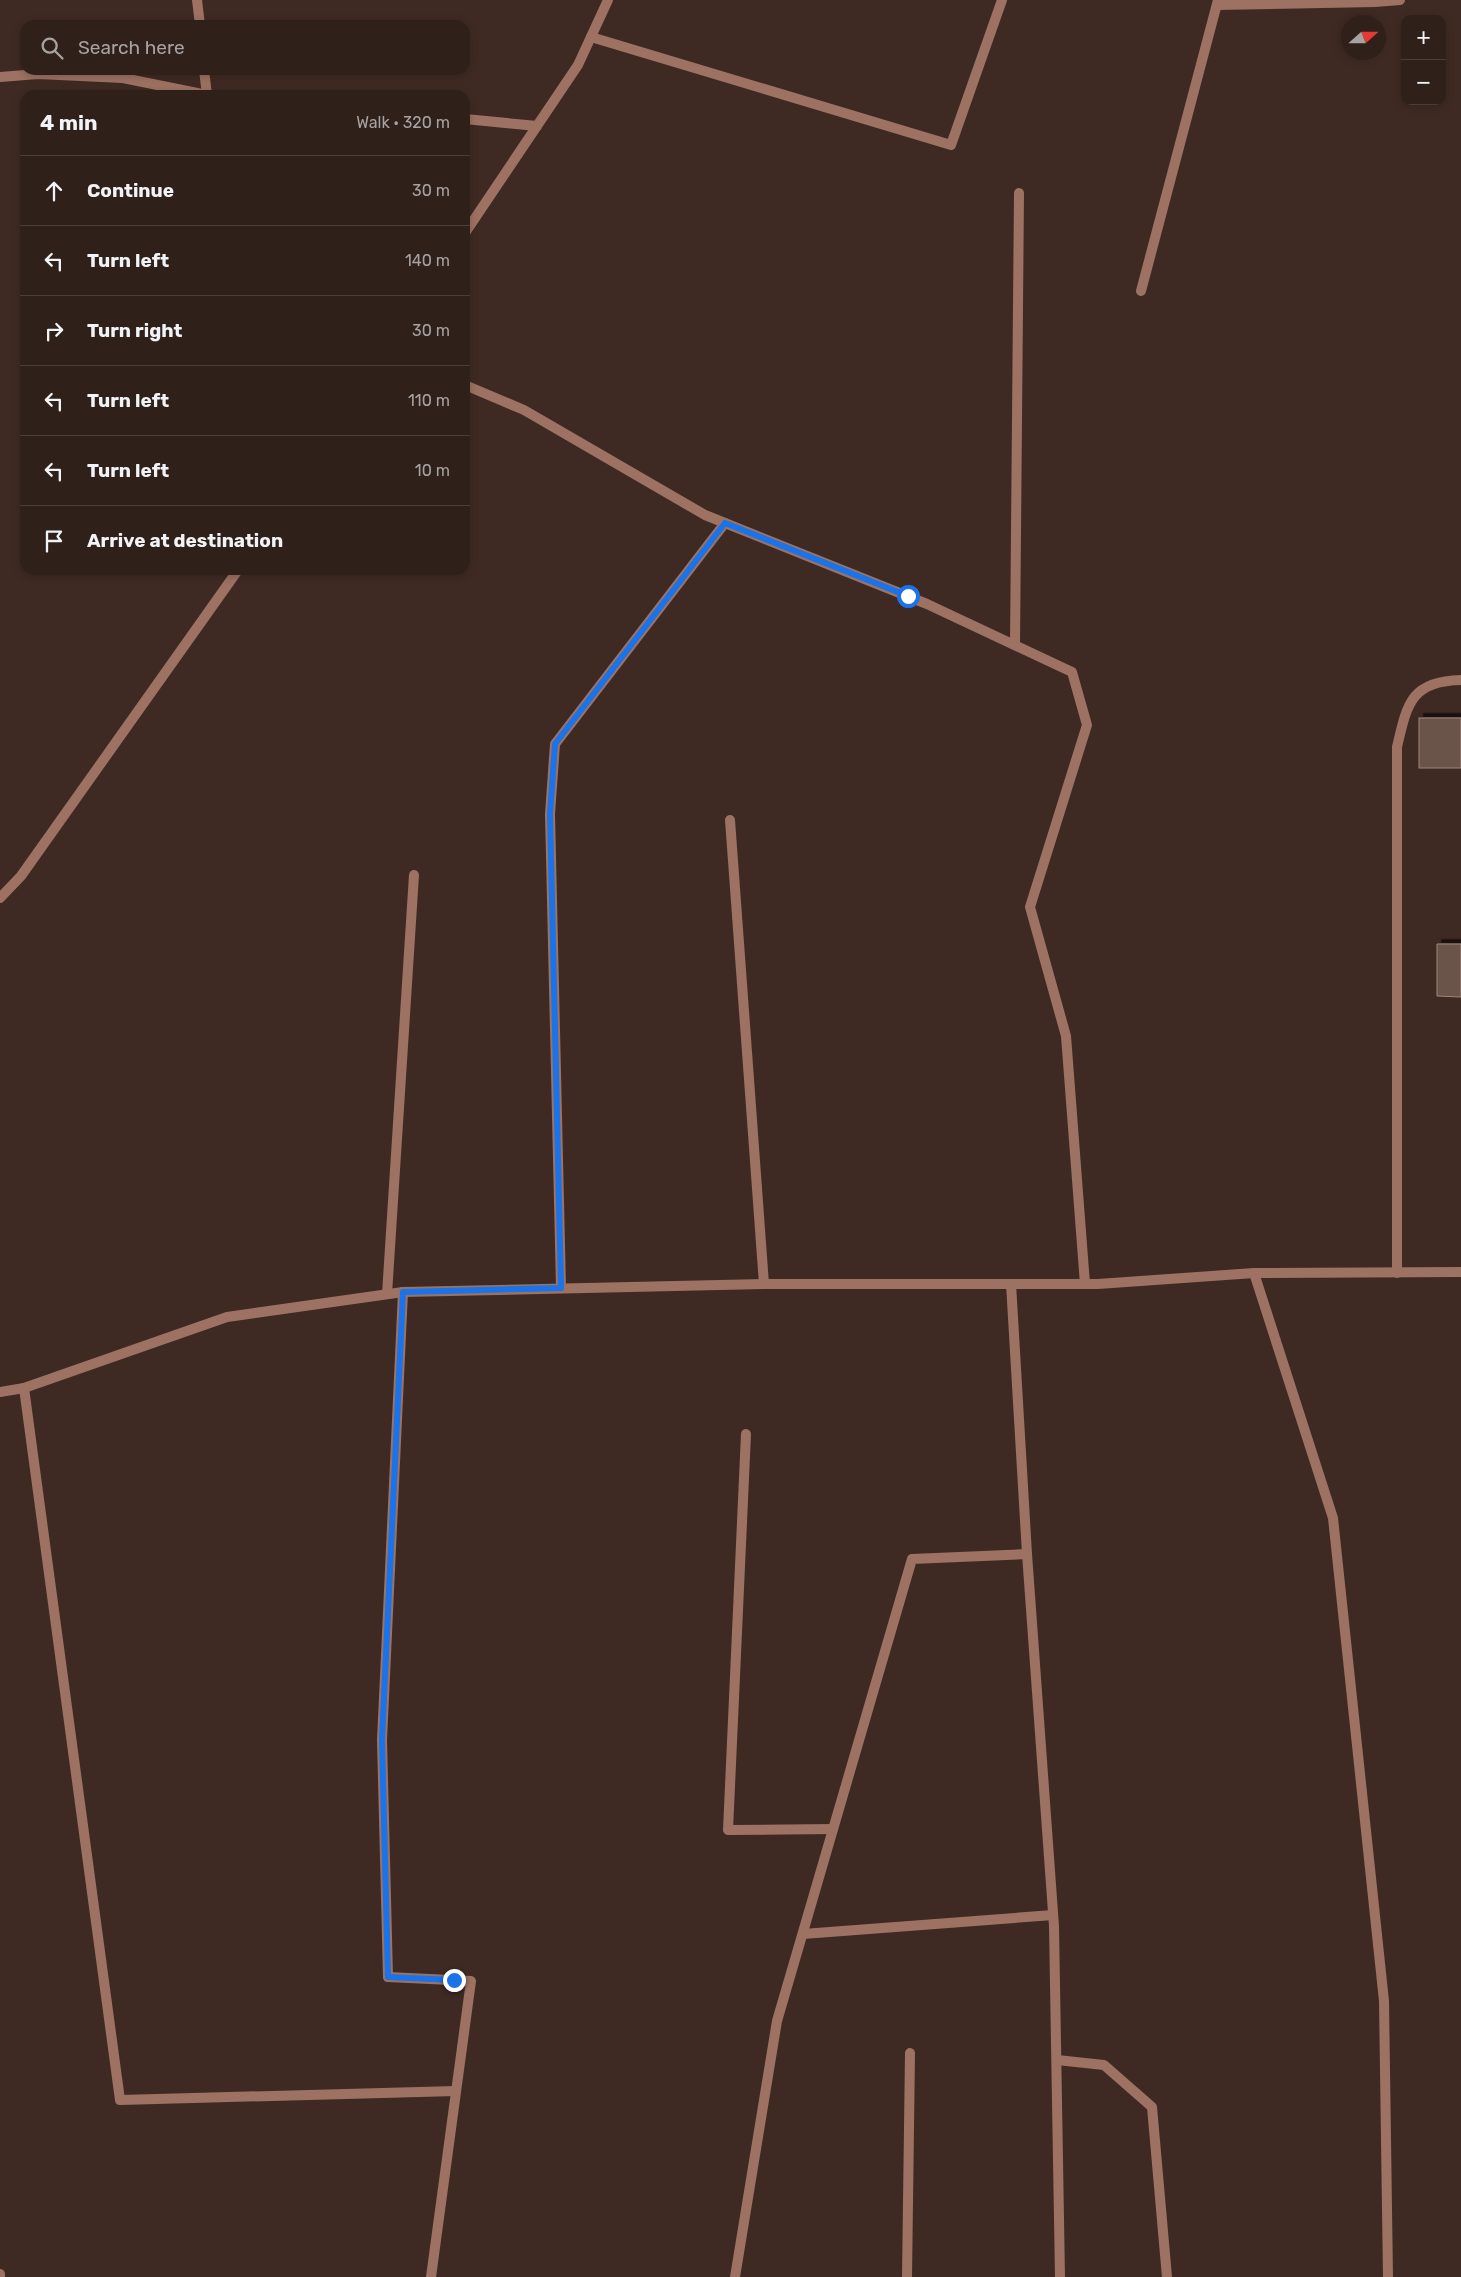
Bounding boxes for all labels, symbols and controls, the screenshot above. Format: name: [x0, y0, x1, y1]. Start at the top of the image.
north arrow: [1341, 15, 1386, 60]
map controls: [1401, 15, 1446, 105]
button: +: [1401, 15, 1446, 60]
search box: [20, 20, 470, 75]
icon: search: [38, 34, 66, 62]
text: Search here: [78, 36, 185, 59]
button: −: [1401, 60, 1446, 105]
text: 4 min: [40, 110, 98, 135]
text: Walk · 320 m: [356, 113, 450, 132]
icon: ahead: [40, 177, 68, 205]
text: Continue: [87, 179, 174, 202]
text: 30 m: [412, 181, 450, 200]
icon: left: [40, 247, 68, 275]
text: Turn left: [87, 249, 169, 272]
text: 140 m: [405, 251, 450, 270]
icon: right: [40, 317, 68, 345]
text: Turn right: [87, 319, 182, 342]
text: 30 m: [412, 321, 450, 340]
icon: left: [40, 387, 68, 415]
text: Turn left: [87, 389, 169, 412]
text: 110 m: [408, 391, 450, 410]
icon: left: [40, 457, 68, 485]
text: Turn left: [87, 459, 169, 482]
text: 10 m: [415, 461, 450, 480]
icon: arrive: [40, 527, 68, 555]
text: Arrive at destination: [87, 529, 283, 552]
route start: [897, 585, 920, 608]
route end: [443, 1969, 466, 1992]

